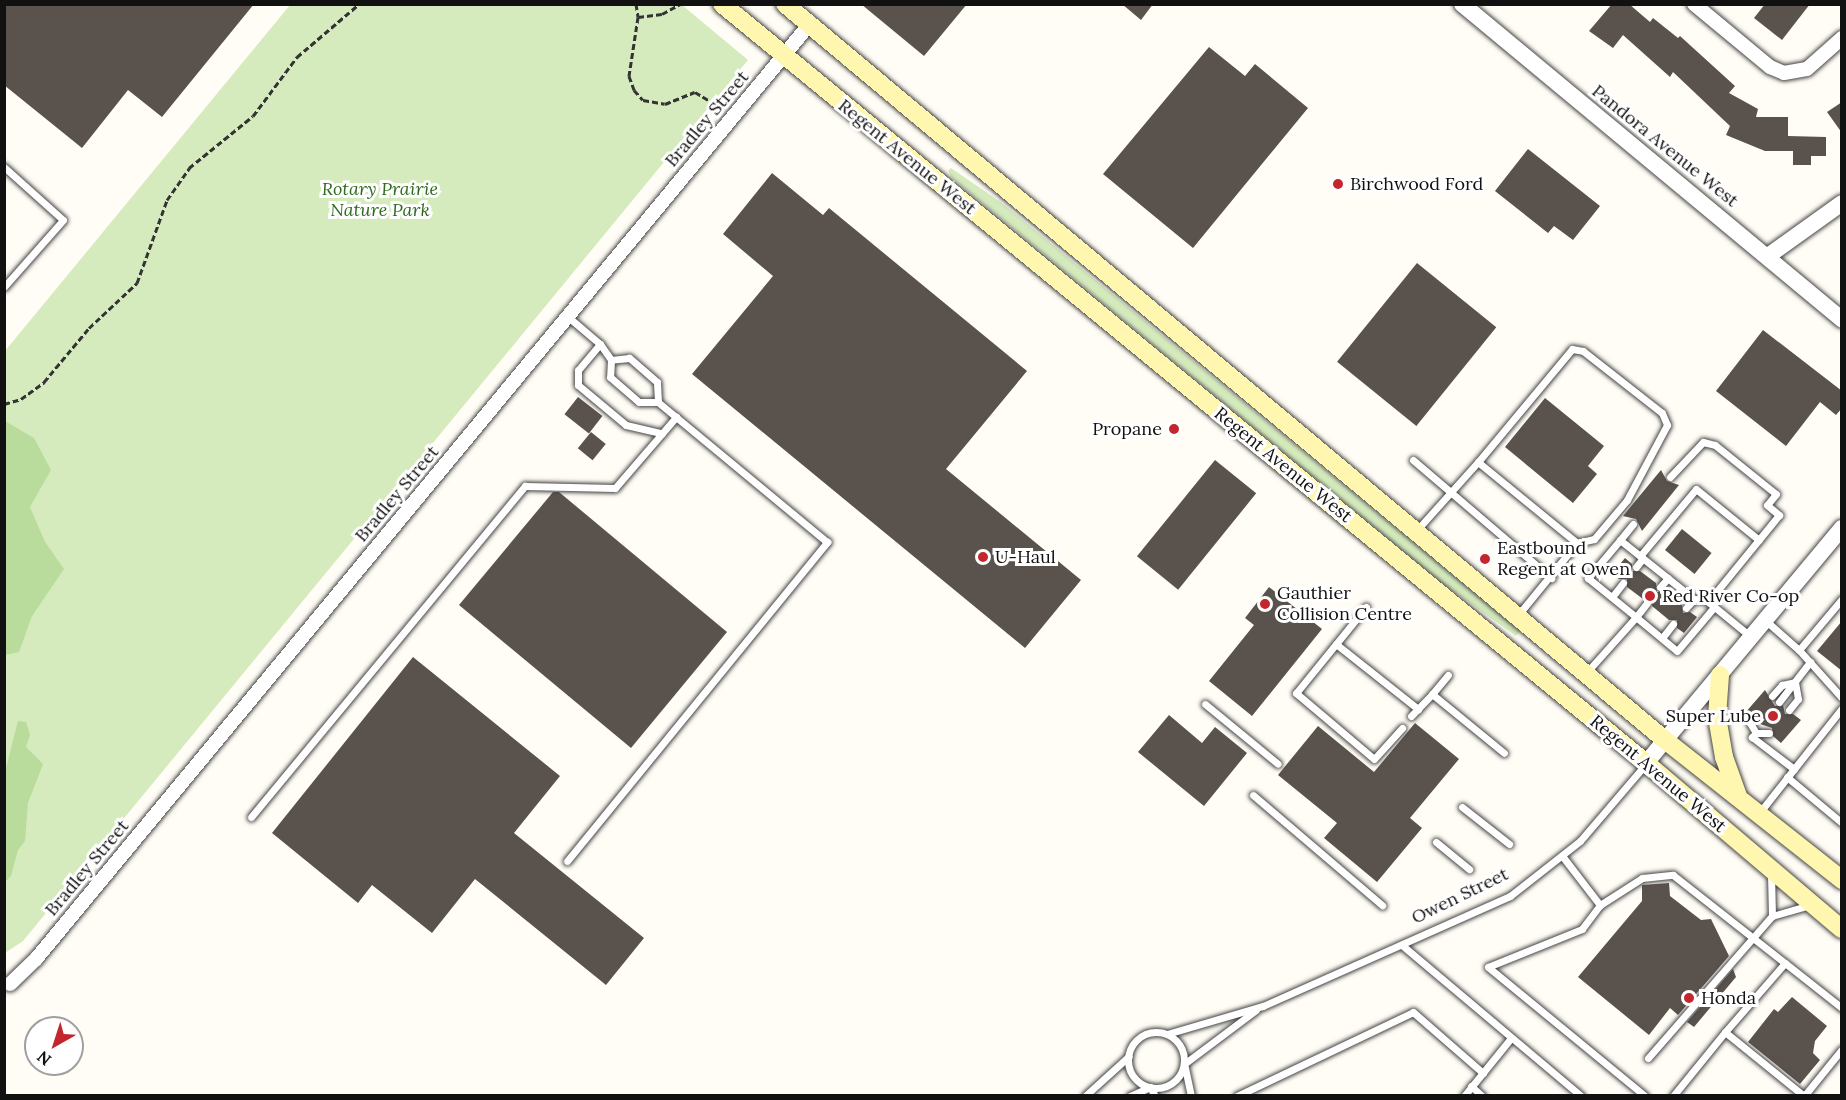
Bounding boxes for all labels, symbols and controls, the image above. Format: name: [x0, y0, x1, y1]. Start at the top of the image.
street label: Bradley Street: [661, 67, 753, 171]
street label: Pandora Avenue West: [1587, 80, 1743, 212]
street label: Regent Avenue West: [834, 95, 980, 219]
place label: Birchwood Ford: [1350, 173, 1483, 195]
marker: Birchwood Ford: [1331, 177, 1345, 191]
park label: Rotary Prairie Nature Park: [322, 179, 438, 222]
street label: Regent Avenue West: [1210, 403, 1356, 527]
place label: Propane: [1092, 418, 1162, 440]
marker: Propane: [1167, 422, 1181, 436]
street label: Bradley Street: [351, 442, 443, 546]
place label: Eastbound Regent at Owen: [1497, 538, 1630, 580]
place label: U-Haul: [995, 546, 1056, 568]
marker: U-Haul: [976, 550, 990, 564]
marker: Eastbound Regent at Owen: [1478, 552, 1492, 566]
place label: Gauthier Collision Centre: [1277, 583, 1412, 626]
place label: Red River Co-op: [1662, 585, 1799, 607]
marker: Red River Co-op: [1643, 589, 1657, 603]
marker: Gauthier Collision Centre: [1258, 597, 1272, 611]
place label: Super Lube: [1666, 705, 1761, 727]
marker: Super Lube: [1766, 709, 1780, 723]
street label: Regent Avenue West: [1586, 711, 1730, 837]
street label: Bradley Street: [41, 816, 133, 920]
street label: Owen Street: [1408, 863, 1512, 929]
place label: Honda: [1701, 987, 1756, 1009]
marker: Honda: [1682, 991, 1696, 1005]
north arrow: [24, 1016, 84, 1076]
text: N: [33, 1047, 55, 1070]

